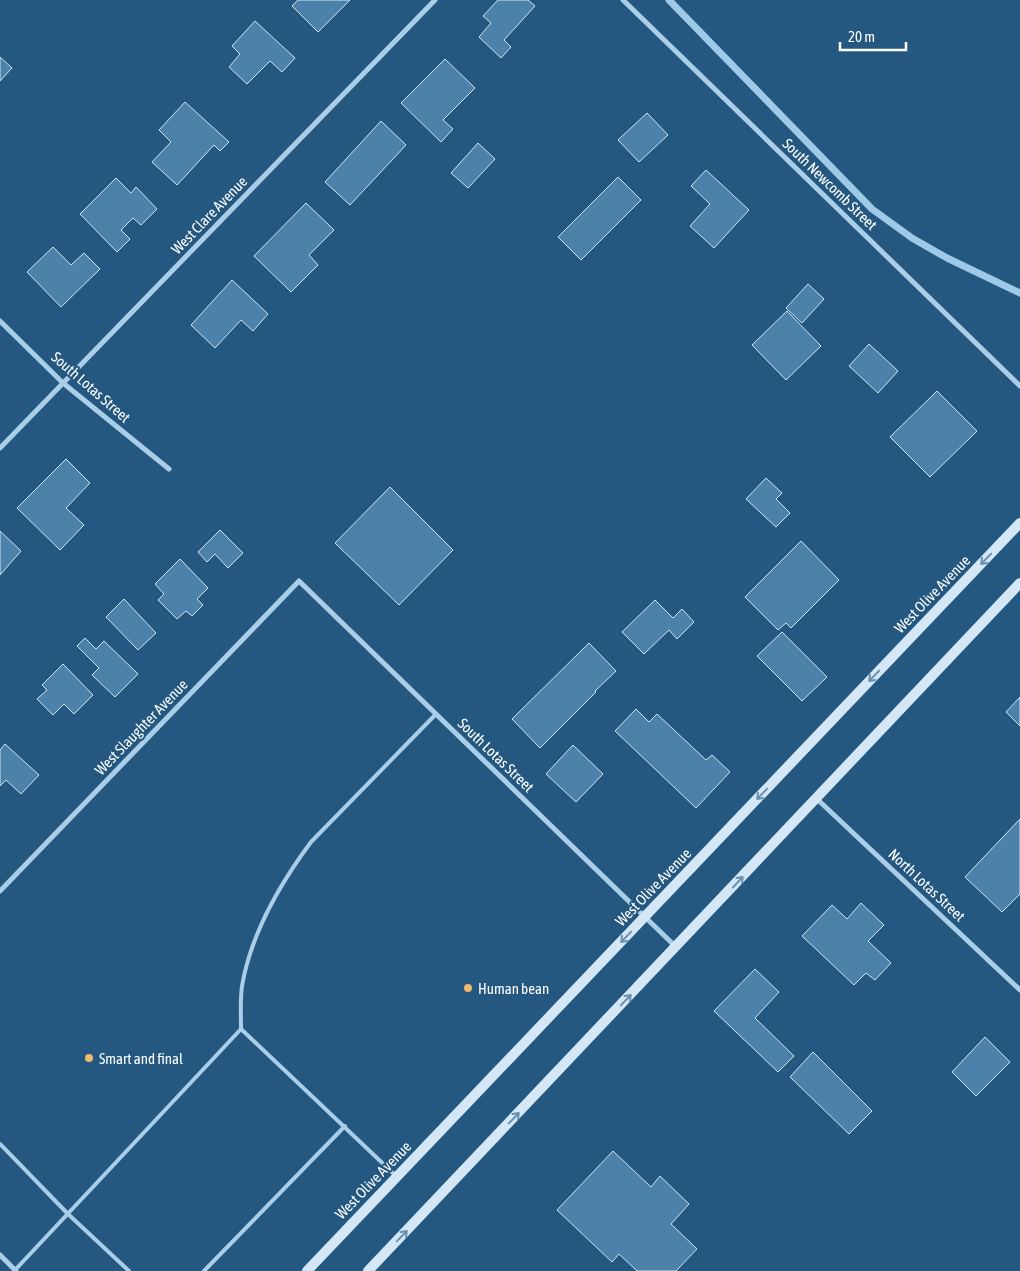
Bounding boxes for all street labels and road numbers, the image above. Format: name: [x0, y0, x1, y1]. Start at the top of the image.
street label: South Newcomb Street: [779, 135, 881, 233]
street label: West Clare Avenue: [168, 172, 250, 257]
street label: South Lotas Street: [48, 348, 134, 426]
street label: West Olive Avenue: [891, 551, 973, 636]
street label: West Slaughter Avenue: [91, 676, 191, 778]
street label: South Lotas Street: [455, 715, 537, 795]
street label: West Olive Avenue: [612, 844, 694, 929]
street label: North Lotas Street: [885, 845, 969, 925]
street label: West Olive Avenue: [332, 1137, 414, 1222]

